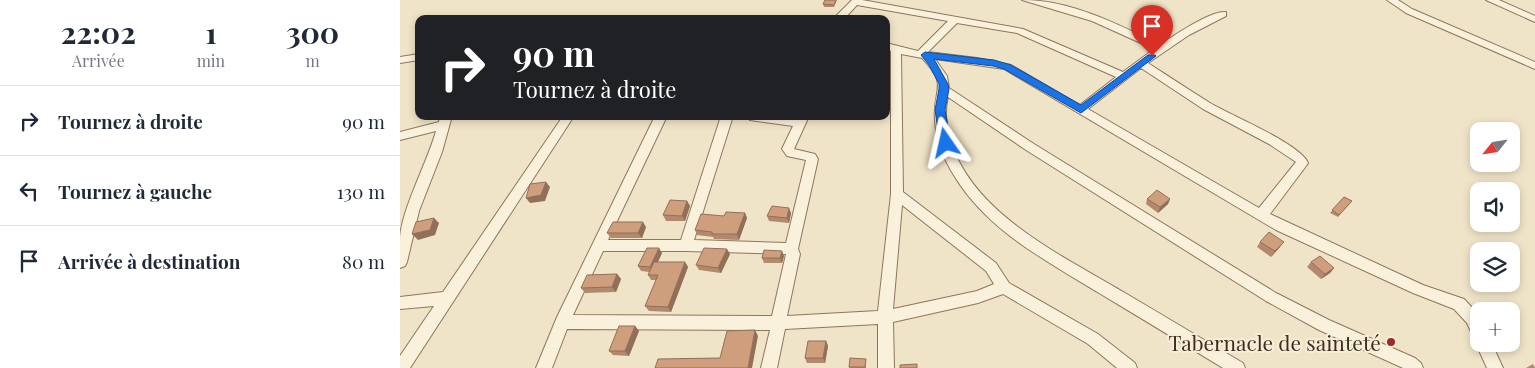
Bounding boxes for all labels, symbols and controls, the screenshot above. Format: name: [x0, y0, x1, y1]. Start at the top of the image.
pin: [1131, 5, 1173, 56]
text: 22:02: [61, 12, 136, 52]
text: 1: [205, 12, 217, 52]
text: 300: [286, 12, 339, 52]
icon: arrive: [1138, 12, 1166, 40]
text: 90 m: [513, 29, 595, 76]
icon: right: [430, 35, 495, 100]
text: Arrivée: [72, 50, 125, 71]
text: min: [197, 50, 225, 71]
text: m: [305, 50, 320, 71]
text: Tournez à droite: [513, 74, 676, 104]
icon: right: [15, 107, 43, 135]
text: Tournez à droite: [58, 108, 203, 134]
text: 90 m: [342, 108, 385, 134]
position arrow: [919, 116, 971, 168]
north arrow: [1470, 122, 1520, 172]
map controls: [1470, 122, 1520, 352]
icon: left: [15, 177, 43, 205]
text: Tournez à gauche: [58, 178, 212, 204]
text: 130 m: [337, 178, 385, 204]
button: sound: [1470, 182, 1520, 232]
button: layers: [1470, 242, 1520, 292]
icon: arrive: [15, 247, 43, 275]
text: Arrivée à destination: [58, 248, 240, 274]
text: 80 m: [342, 248, 385, 274]
button: +: [1470, 302, 1520, 352]
place label: Tabernacle de sainteté: [1168, 328, 1381, 356]
marker: Tabernacle de sainteté: [1385, 336, 1397, 348]

